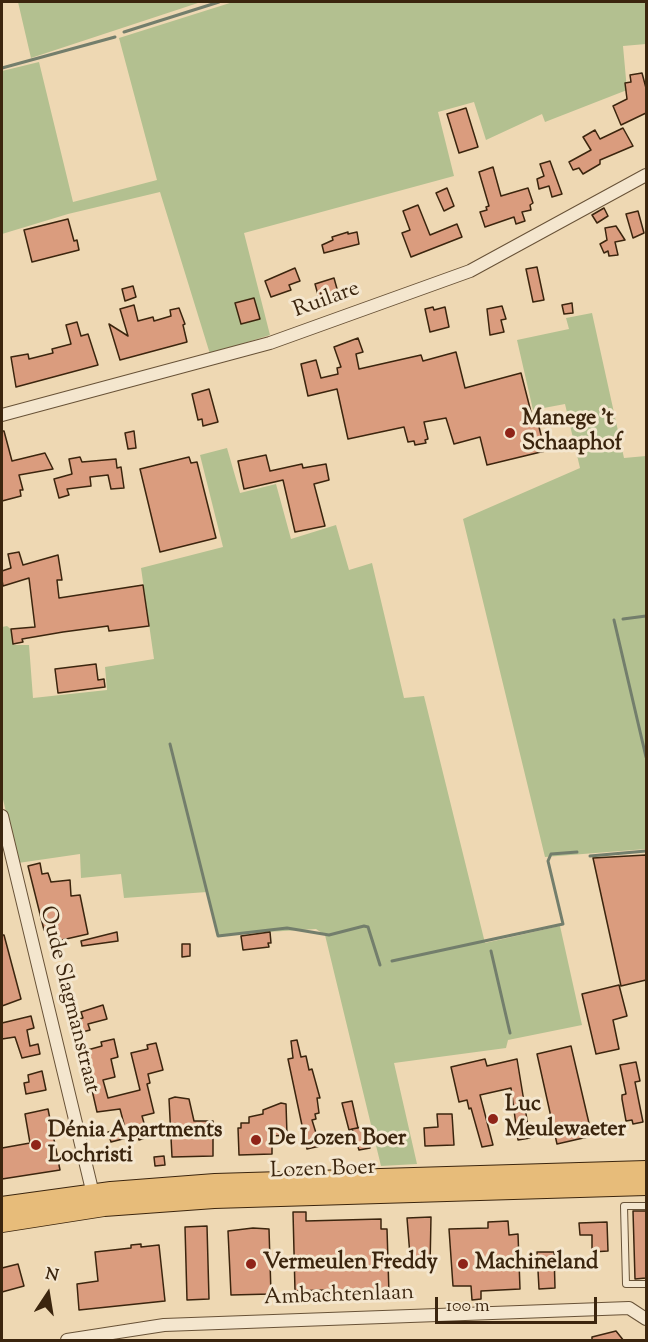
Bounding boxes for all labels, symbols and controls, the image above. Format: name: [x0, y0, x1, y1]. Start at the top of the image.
street label: Ruilare: [290, 277, 364, 325]
place label: Manege 't Schaaphof: [522, 407, 622, 458]
marker: Manege 't Schaaphof: [503, 426, 517, 440]
street label: Oude Slagmanstraat: [32, 904, 104, 1096]
place label: Luc Meulewaeter: [505, 1093, 626, 1144]
marker: Luc Meulewaeter: [486, 1112, 500, 1126]
place label: Dénia Apartments Lochristi: [48, 1119, 222, 1170]
place label: De Lozen Boer: [268, 1127, 406, 1153]
marker: De Lozen Boer: [249, 1133, 263, 1147]
marker: Dénia Apartments Lochristi: [29, 1138, 43, 1152]
street label: Lozen Boer: [270, 1156, 376, 1186]
place label: Vermeulen Freddy: [263, 1251, 438, 1277]
place label: Machineland: [475, 1251, 598, 1277]
marker: Vermeulen Freddy: [244, 1257, 258, 1271]
marker: Machineland: [456, 1257, 470, 1271]
text: N: [43, 1263, 60, 1288]
north arrow: [18, 1264, 78, 1324]
street label: Ambachtenlaan: [263, 1281, 415, 1313]
scale bar: [438, 1285, 600, 1323]
text: 100 m: [446, 1294, 490, 1320]

